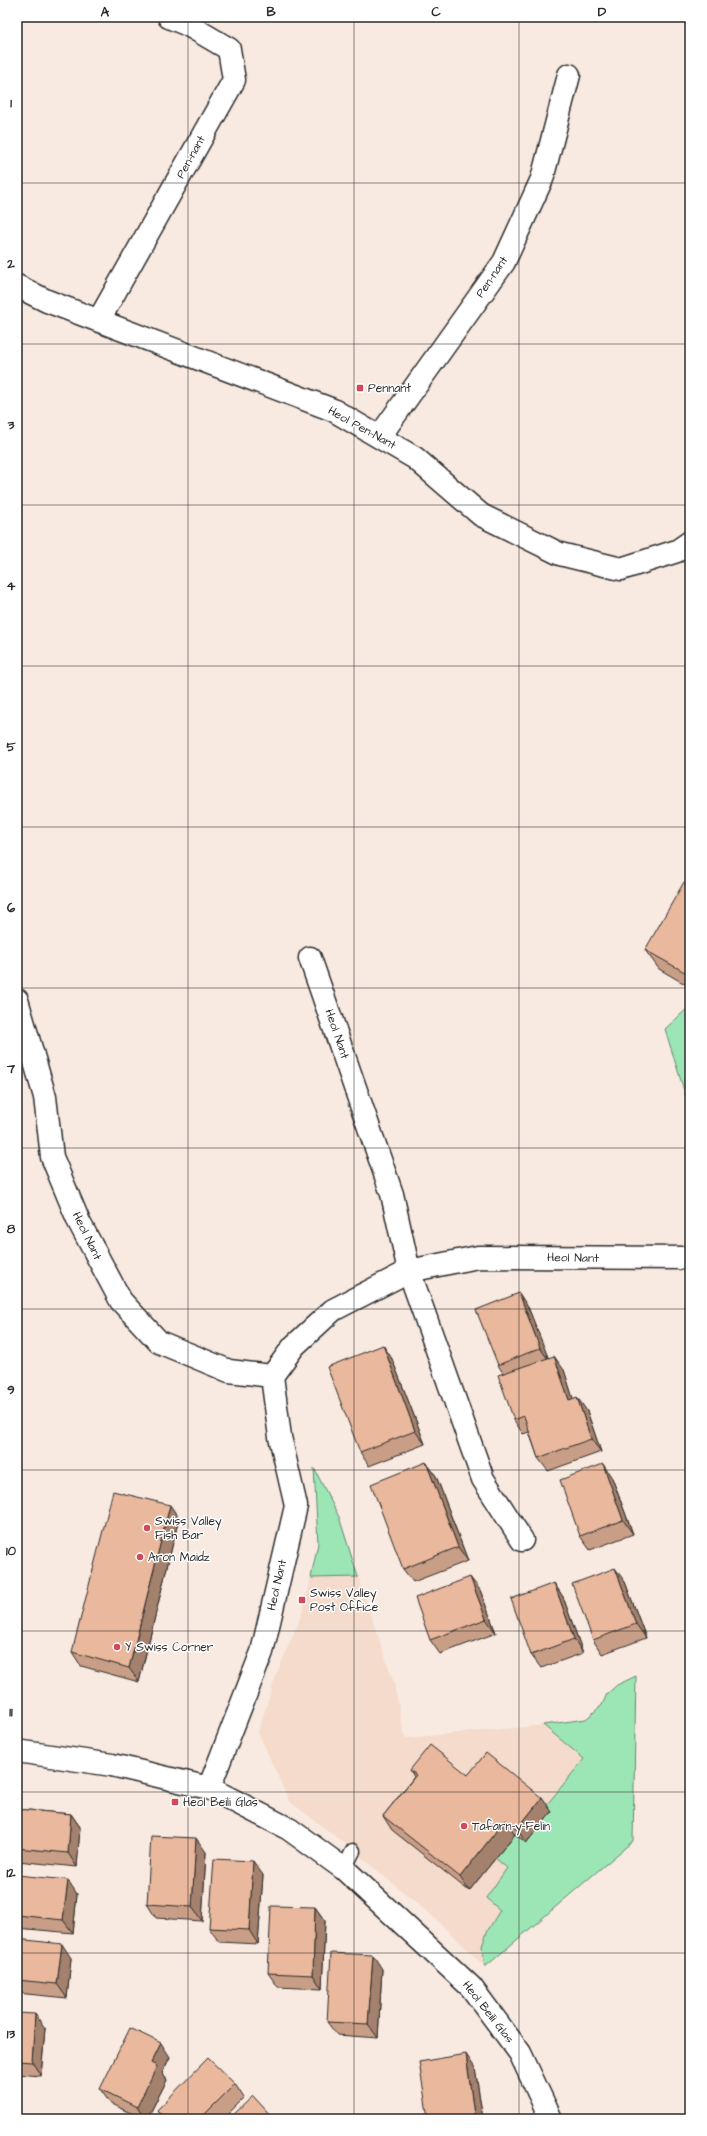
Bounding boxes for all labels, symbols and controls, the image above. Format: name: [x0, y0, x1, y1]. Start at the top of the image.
text: A: [101, 3, 110, 21]
text: B: [266, 3, 276, 21]
text: C: [431, 3, 441, 21]
text: D: [598, 3, 607, 21]
text: 1: [10, 94, 12, 112]
street label: Pen-nant: [172, 132, 210, 182]
street label: Pen-nant: [472, 253, 512, 301]
text: 2: [6, 255, 15, 273]
place label: Pennant: [368, 380, 411, 397]
marker: Pennant: [355, 383, 365, 393]
street label: Heol Pen-Nant: [325, 402, 399, 454]
text: 3: [7, 416, 15, 434]
text: 4: [7, 577, 16, 595]
text: 5: [6, 738, 16, 756]
text: 6: [7, 899, 16, 917]
street label: Heol Nant: [321, 1007, 353, 1061]
text: 7: [6, 1060, 16, 1078]
street label: Heol Nant: [68, 1209, 106, 1263]
text: 8: [7, 1220, 16, 1238]
street label: Heol Nant: [547, 1249, 599, 1267]
text: 9: [7, 1381, 15, 1399]
place label: Swiss Valley Fish Bar: [155, 1513, 222, 1544]
marker: Swiss Valley Fish Bar: [142, 1523, 152, 1533]
text: 10: [6, 1542, 17, 1560]
place label: Aron Maidz: [148, 1549, 210, 1566]
marker: Aron Maidz: [135, 1552, 145, 1562]
street label: Heol Nant: [263, 1558, 291, 1612]
place label: Swiss Valley Post Office: [310, 1585, 379, 1616]
marker: Swiss Valley Post Office: [297, 1595, 307, 1605]
place label: Y Swiss Corner: [125, 1639, 214, 1656]
marker: Y Swiss Corner: [112, 1642, 122, 1652]
text: 11: [9, 1703, 13, 1721]
place label: Heol Beili Glas: [183, 1794, 258, 1811]
marker: Heol Beili Glas: [170, 1797, 180, 1807]
place label: Tafarn-y-Felin: [472, 1818, 550, 1836]
marker: Tafarn-y-Felin: [459, 1821, 469, 1831]
text: 12: [6, 1864, 16, 1882]
street label: Heol Beili Glas: [458, 1977, 518, 2047]
text: 13: [7, 2025, 16, 2043]

